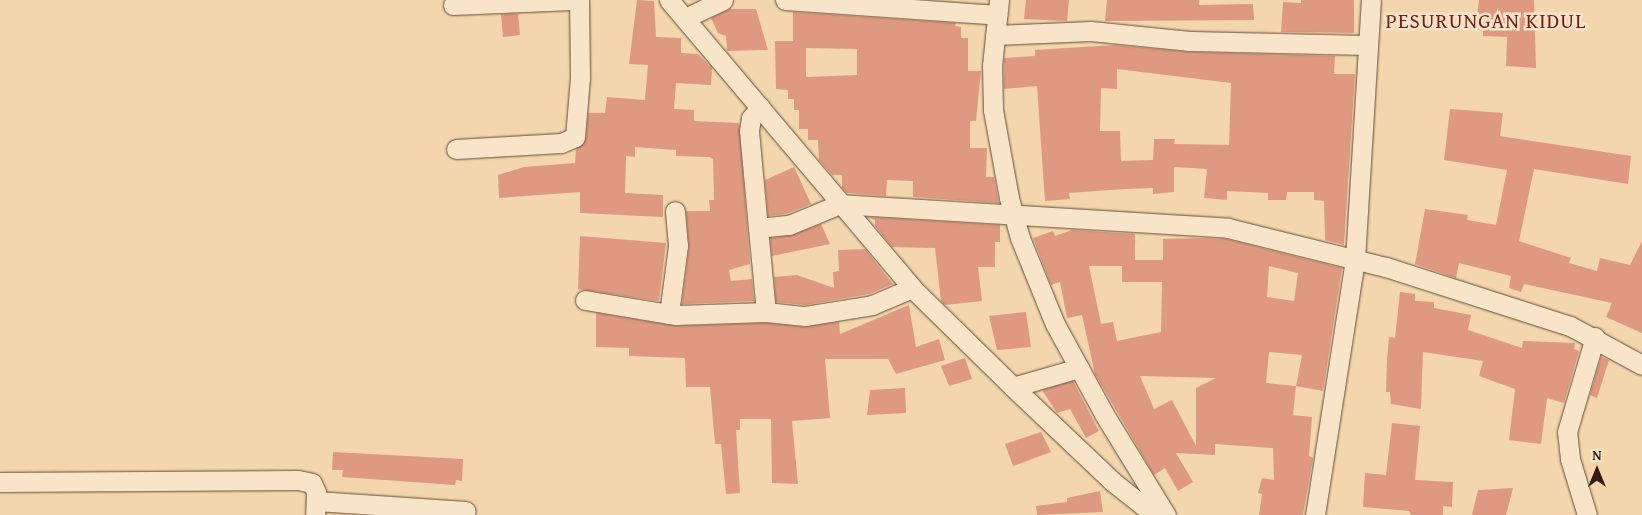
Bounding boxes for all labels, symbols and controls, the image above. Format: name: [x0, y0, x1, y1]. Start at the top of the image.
district label: PESURUNGAN KIDUL: [1384, 8, 1588, 34]
north arrow: [1572, 445, 1622, 495]
text: N: [1592, 445, 1602, 465]

